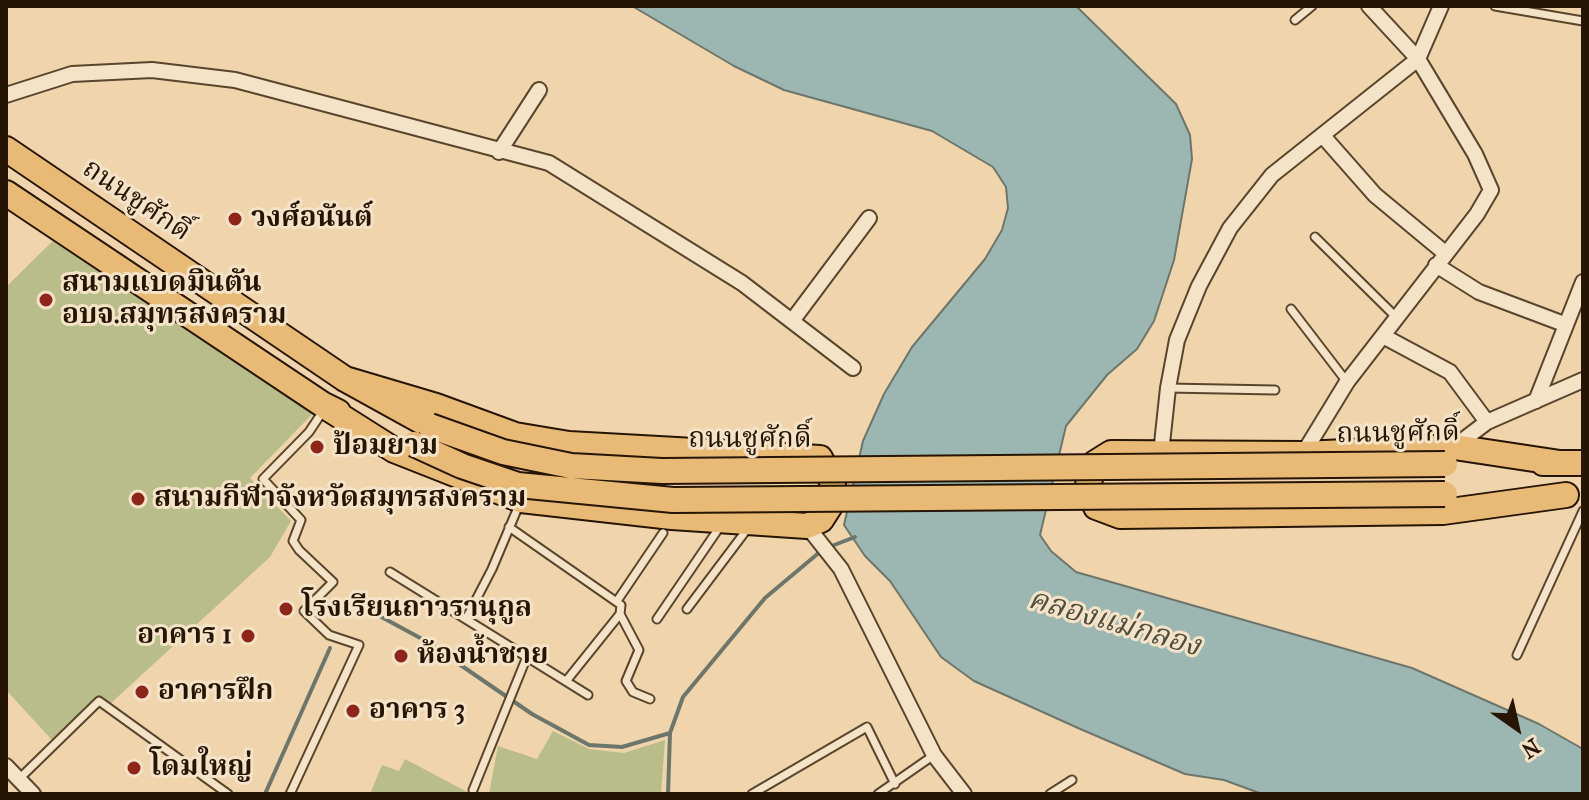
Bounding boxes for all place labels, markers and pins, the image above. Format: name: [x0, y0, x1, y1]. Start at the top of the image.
place label: วงศ์อนันต์: [251, 202, 373, 236]
marker: วงศ์อนันต์: [226, 210, 244, 228]
place label: สนามแบดมินตัน อบจ.สมุทรสงคราม: [62, 267, 286, 333]
marker: สนามแบดมินตัน อบจ.สมุทรสงคราม: [37, 291, 55, 309]
place label: ป้อมยาม: [333, 430, 438, 464]
marker: ป้อมยาม: [308, 438, 326, 456]
place label: สนามกีฬาจังหวัดสมุทรสงคราม: [154, 482, 526, 516]
marker: สนามกีฬาจังหวัดสมุทรสงคราม: [129, 490, 147, 508]
place label: โรงเรียนถาวรานุกูล: [302, 592, 532, 626]
marker: โรงเรียนถาวรานุกูล: [277, 600, 295, 618]
place label: อาคาร 1: [137, 619, 232, 653]
marker: อาคาร 1: [239, 627, 257, 645]
place label: ห้องน้ำชาย: [417, 639, 548, 673]
marker: ห้องน้ำชาย: [392, 647, 410, 665]
place label: อาคารฝึก: [158, 675, 273, 709]
marker: อาคารฝึก: [133, 683, 151, 701]
place label: อาคาร 3: [369, 694, 465, 728]
marker: อาคาร 3: [344, 702, 362, 720]
place label: โดมใหญ่: [150, 751, 252, 785]
marker: โดมใหญ่: [125, 759, 143, 777]

